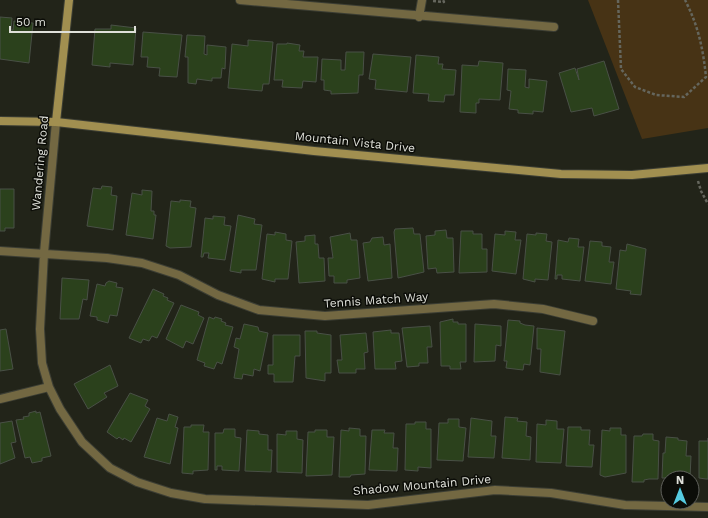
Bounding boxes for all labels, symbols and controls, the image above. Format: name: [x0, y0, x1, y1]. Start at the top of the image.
scale bar: [10, 8, 135, 34]
text: 50 m: [16, 15, 46, 29]
street label: Wandering Road: [29, 115, 51, 211]
street label: Mountain Vista Drive: [294, 129, 416, 155]
street label: Tennis Match Way: [323, 289, 430, 311]
north arrow: [660, 470, 700, 510]
street label: Shadow Mountain Drive: [352, 472, 492, 498]
text: N: [676, 474, 684, 487]

